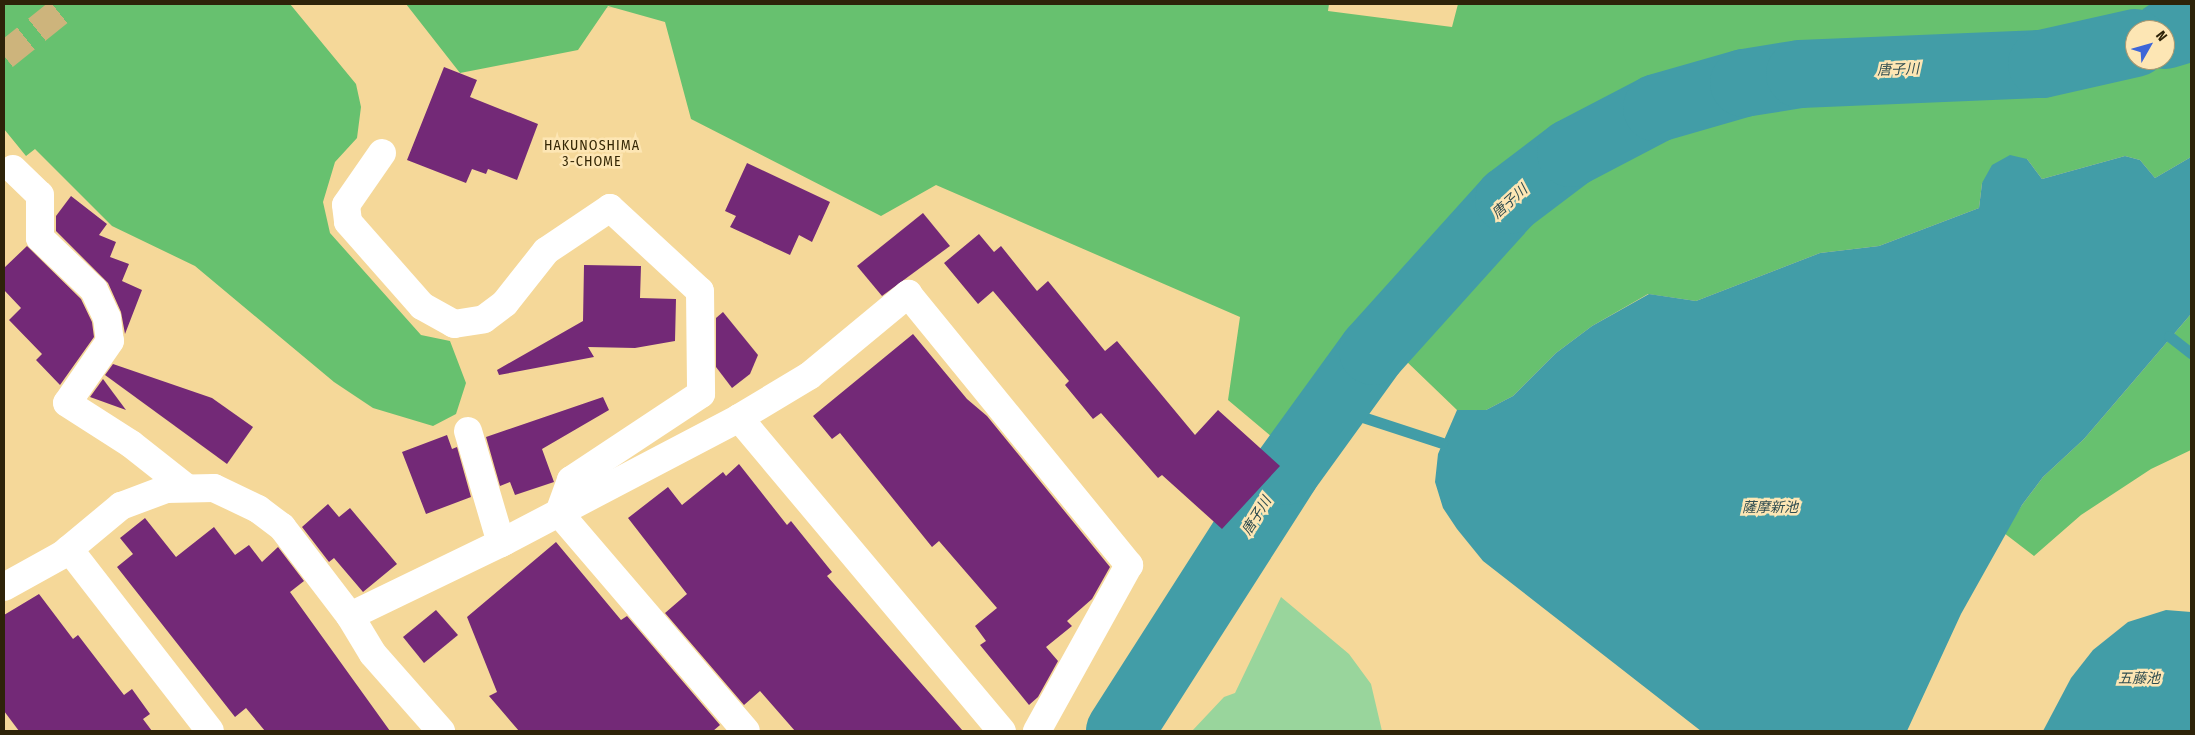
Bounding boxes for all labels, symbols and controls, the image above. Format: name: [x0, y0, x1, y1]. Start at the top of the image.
north arrow: [2125, 20, 2175, 70]
text: N: [2152, 28, 2171, 45]
water label: 唐子川: [1877, 61, 1919, 79]
district label: HAKUNOSHIMA 3-CHOME: [543, 138, 641, 170]
water label: 唐子川: [1489, 182, 1531, 222]
water label: 唐子川: [1239, 494, 1275, 538]
water label: 薩摩新池: [1742, 500, 1798, 516]
water label: 五藤池: [2118, 671, 2160, 687]

